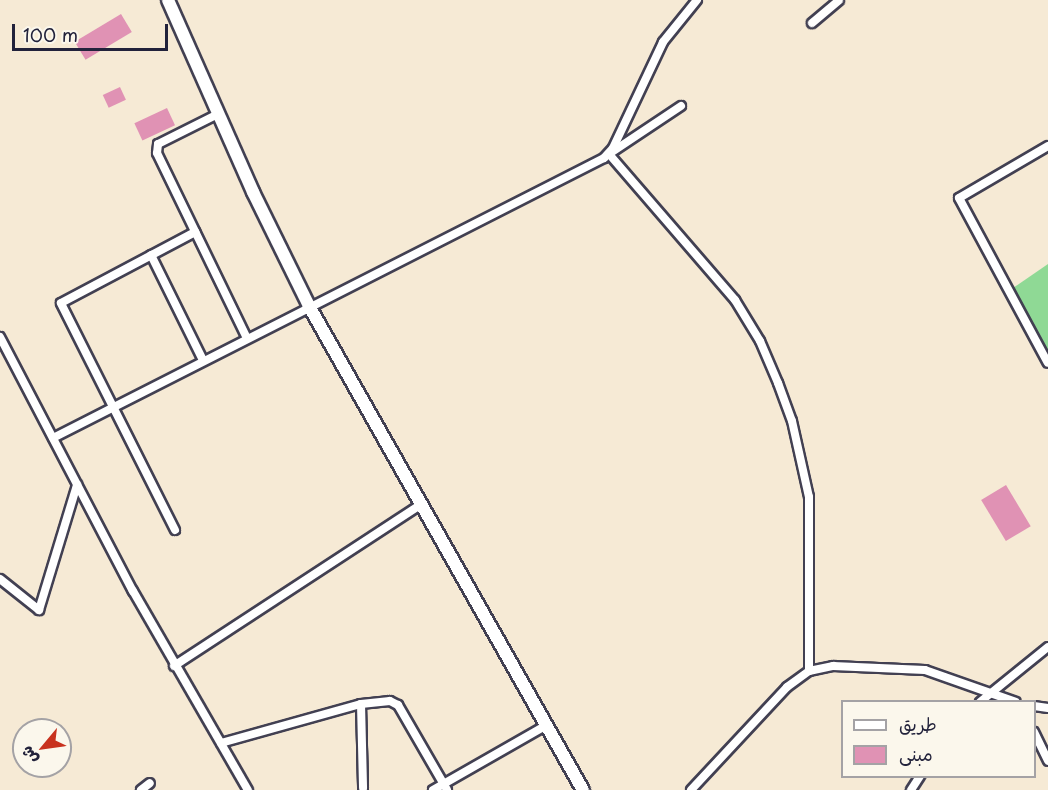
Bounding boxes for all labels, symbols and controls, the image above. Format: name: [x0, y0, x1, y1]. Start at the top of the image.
scale bar: [15, 12, 171, 50]
text: 100 m: [23, 21, 78, 48]
legend: [841, 700, 1036, 778]
text: طريق: [899, 710, 937, 737]
north arrow: [12, 718, 72, 778]
text: مبنى: [899, 740, 933, 767]
text: ش: [13, 742, 43, 769]

